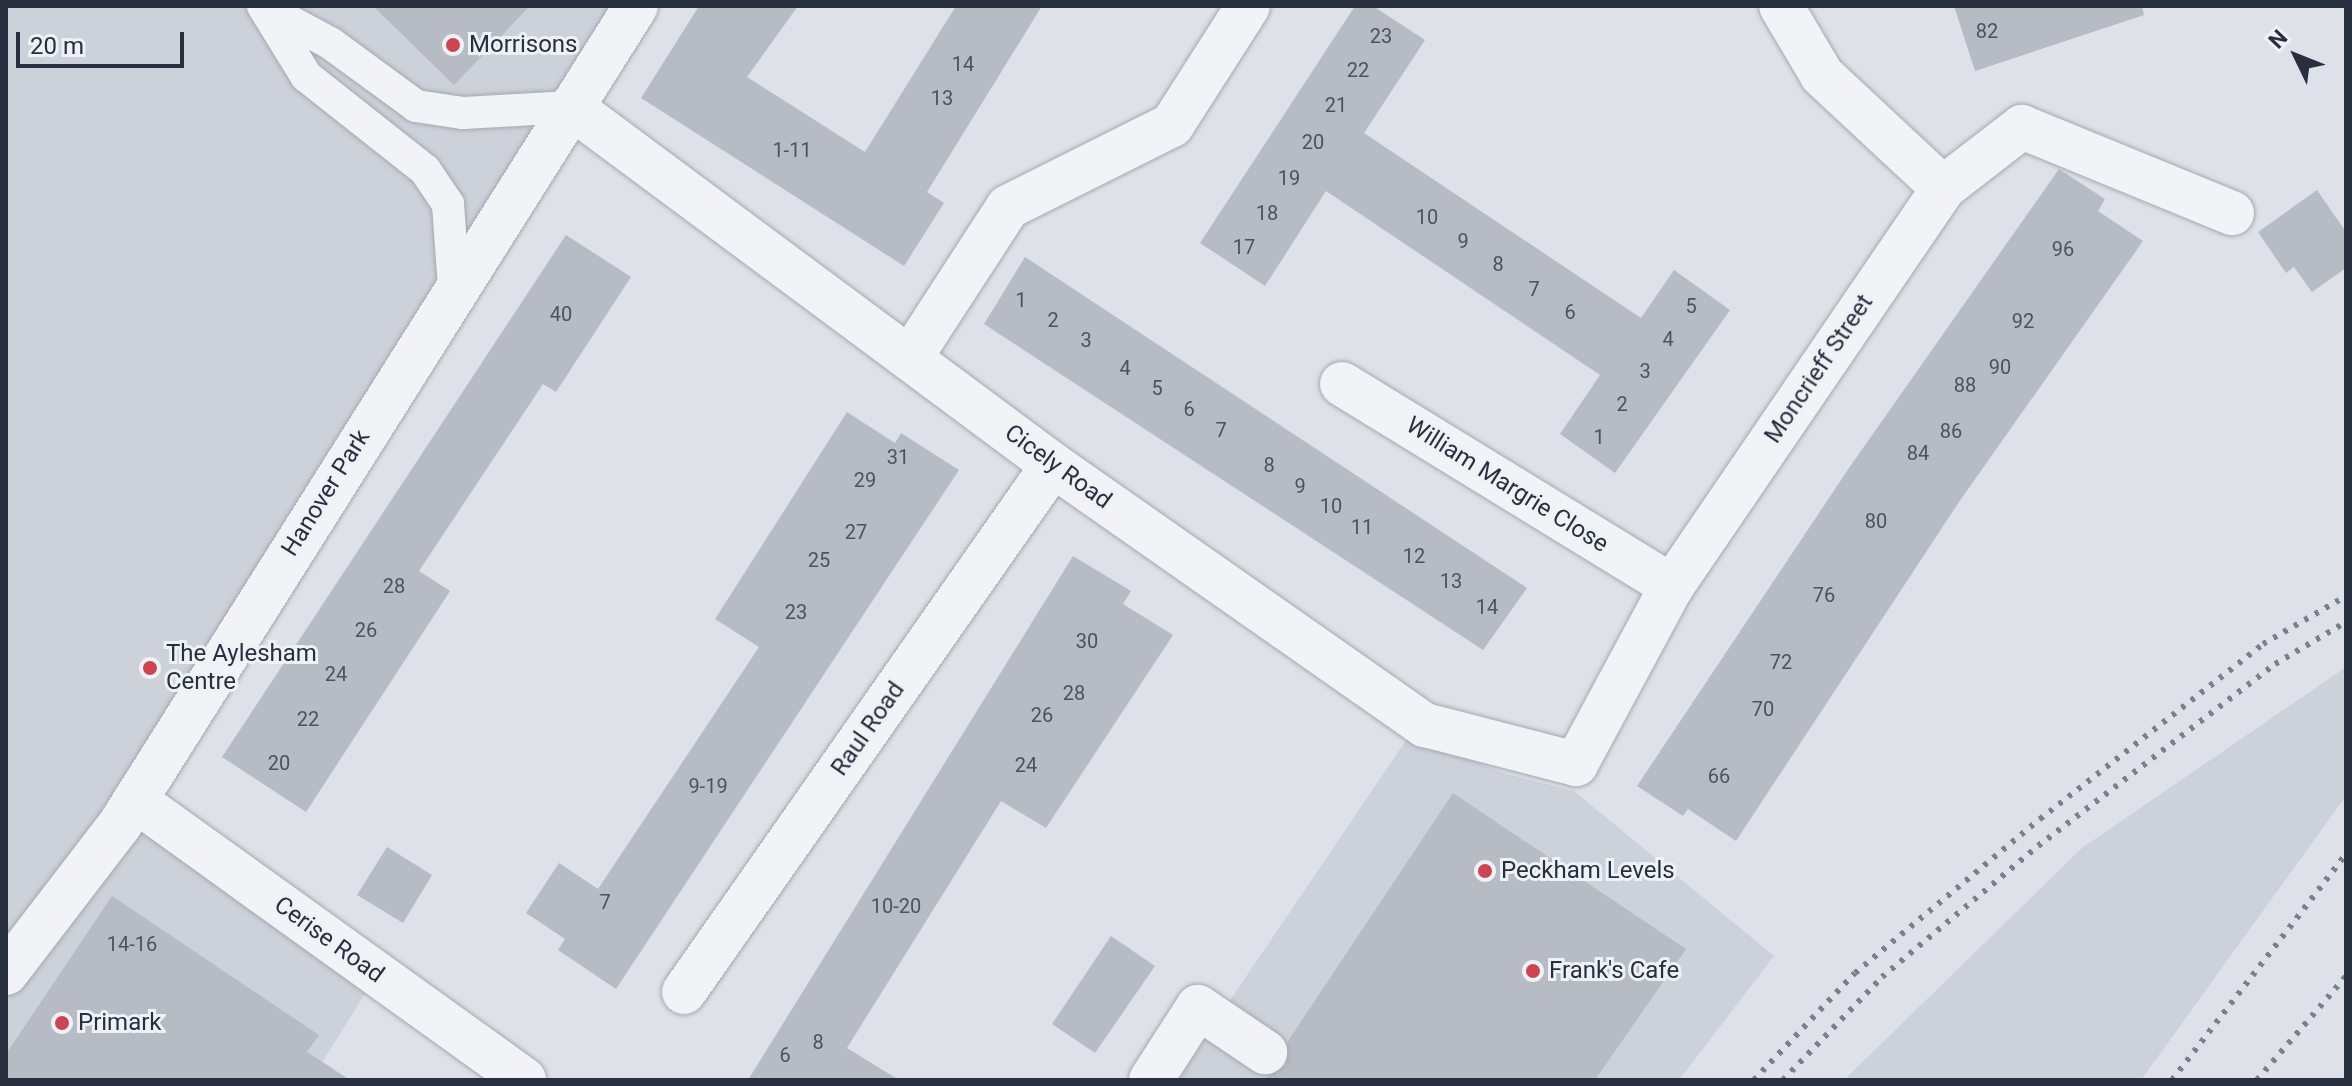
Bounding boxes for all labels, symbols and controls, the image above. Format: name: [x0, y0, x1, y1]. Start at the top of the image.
scale bar: [20, 16, 188, 66]
north arrow: [2256, 16, 2336, 96]
house number: 82: [1976, 19, 1998, 43]
house number: 23: [1370, 24, 1392, 48]
text: N: [2264, 25, 2293, 53]
place label: Morrisons: [469, 31, 577, 59]
text: 20 m: [30, 32, 84, 60]
marker: Morrisons: [444, 36, 462, 54]
house number: 14: [952, 52, 974, 76]
house number: 22: [1347, 58, 1369, 82]
house number: 13: [931, 86, 953, 110]
house number: 21: [1325, 93, 1347, 117]
house number: 20: [1302, 130, 1324, 154]
house number: 1-11: [772, 138, 812, 162]
house number: 19: [1278, 166, 1300, 190]
house number: 18: [1256, 201, 1278, 225]
house number: 10: [1416, 205, 1438, 229]
house number: 9: [1457, 229, 1469, 253]
house number: 17: [1233, 235, 1255, 259]
house number: 96: [2052, 237, 2074, 261]
house number: 8: [1492, 252, 1504, 276]
house number: 7: [1528, 277, 1540, 301]
house number: 1: [1015, 288, 1027, 312]
street label: Moncrieff Street: [1759, 289, 1879, 449]
house number: 5: [1685, 294, 1697, 318]
house number: 6: [1564, 300, 1576, 324]
house number: 40: [550, 302, 572, 326]
house number: 2: [1047, 308, 1059, 332]
house number: 92: [2012, 309, 2034, 333]
house number: 4: [1662, 327, 1674, 351]
house number: 3: [1080, 328, 1092, 352]
house number: 90: [1989, 355, 2011, 379]
house number: 4: [1119, 356, 1131, 380]
house number: 3: [1639, 359, 1651, 383]
house number: 88: [1954, 373, 1976, 397]
house number: 5: [1151, 376, 1163, 400]
house number: 2: [1616, 392, 1628, 416]
house number: 6: [1183, 397, 1195, 421]
street label: William Margrie Close: [1401, 411, 1613, 559]
house number: 7: [1215, 418, 1227, 442]
street label: Cicely Road: [999, 419, 1117, 515]
house number: 86: [1940, 419, 1962, 443]
street label: Hanover Park: [276, 424, 376, 562]
house number: 1: [1593, 425, 1605, 449]
house number: 84: [1907, 441, 1929, 465]
house number: 31: [887, 445, 909, 469]
house number: 8: [1263, 453, 1275, 477]
house number: 29: [854, 468, 876, 492]
house number: 9: [1294, 474, 1306, 498]
house number: 10: [1320, 494, 1342, 518]
house number: 80: [1865, 509, 1887, 533]
house number: 11: [1351, 515, 1373, 539]
house number: 27: [845, 520, 867, 544]
house number: 12: [1403, 544, 1425, 568]
house number: 25: [808, 548, 830, 572]
house number: 13: [1440, 569, 1462, 593]
house number: 28: [383, 574, 405, 598]
house number: 76: [1813, 583, 1835, 607]
house number: 14: [1476, 595, 1498, 619]
house number: 23: [785, 600, 807, 624]
house number: 26: [355, 618, 377, 642]
house number: 30: [1076, 629, 1098, 653]
place label: The Aylesham Centre: [166, 640, 317, 696]
house number: 72: [1770, 650, 1792, 674]
marker: The Aylesham Centre: [141, 659, 159, 677]
house number: 24: [325, 662, 347, 686]
street label: Raul Road: [825, 677, 911, 781]
house number: 28: [1063, 681, 1085, 705]
house number: 70: [1752, 697, 1774, 721]
house number: 26: [1031, 703, 1053, 727]
house number: 22: [297, 707, 319, 731]
house number: 20: [268, 751, 290, 775]
house number: 24: [1015, 753, 1037, 777]
house number: 66: [1708, 764, 1730, 788]
house number: 9-19: [688, 774, 728, 798]
place label: Peckham Levels: [1501, 857, 1675, 885]
marker: Peckham Levels: [1476, 862, 1494, 880]
house number: 7: [599, 890, 611, 914]
street label: Cerise Road: [269, 891, 389, 989]
house number: 10-20: [871, 894, 921, 918]
house number: 14-16: [107, 932, 157, 956]
place label: Frank's Cafe: [1549, 957, 1679, 985]
marker: Frank's Cafe: [1524, 962, 1542, 980]
place label: Primark: [78, 1009, 162, 1037]
marker: Primark: [53, 1014, 71, 1032]
house number: 8: [812, 1030, 824, 1054]
house number: 6: [779, 1043, 791, 1067]

